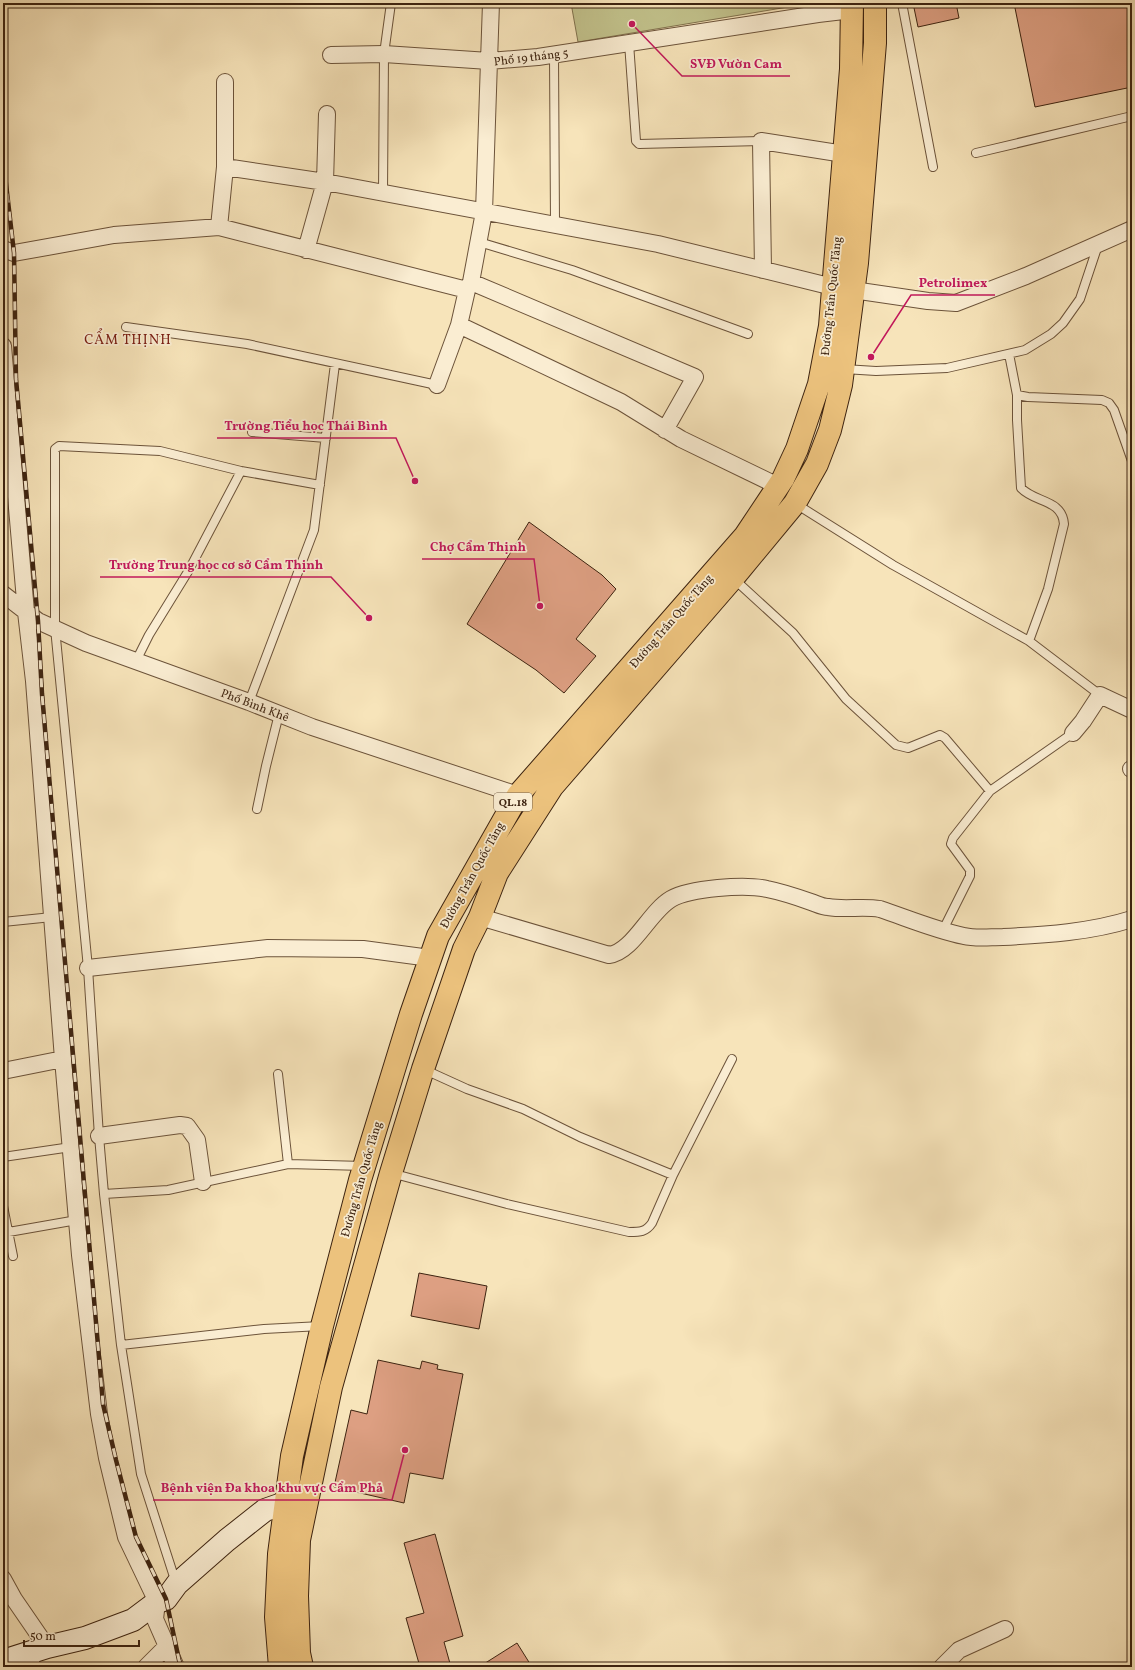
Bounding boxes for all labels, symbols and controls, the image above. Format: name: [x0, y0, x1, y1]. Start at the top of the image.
street label: Phố 19 tháng 5: [493, 45, 570, 71]
callout: SVĐ Vườn Cam: [682, 51, 790, 76]
text: SVĐ Vườn Cam: [690, 56, 782, 74]
street label: Đường Trần Quốc Tảng: [818, 236, 846, 357]
callout: Petrolimex: [911, 270, 995, 295]
text: Petrolimex: [919, 275, 987, 293]
district label: CẨM THỊNH: [84, 328, 172, 350]
callout: Trường Tiểu học Thái Bình: [217, 413, 396, 438]
text: Trường Tiểu học Thái Bình: [224, 418, 388, 436]
callout: Chợ Cẩm Thịnh: [422, 534, 534, 559]
text: Chợ Cẩm Thịnh: [430, 539, 526, 557]
callout: Trường Trung học cơ sở Cẩm Thịnh: [100, 552, 331, 577]
text: Trường Trung học cơ sở Cẩm Thịnh: [109, 557, 324, 575]
street label: Đường Trần Quốc Tảng: [626, 571, 717, 672]
street label: Phố Bình Khê: [218, 686, 291, 726]
road number: QL.18: [494, 793, 532, 811]
street label: Đường Trần Quốc Tảng: [437, 819, 509, 932]
street label: Đường Trần Quốc Tảng: [338, 1119, 386, 1239]
callout: Bệnh viện Đa khoa khu vực Cẩm Phả: [153, 1475, 392, 1500]
text: Bệnh viện Đa khoa khu vực Cẩm Phả: [161, 1480, 383, 1498]
scale bar: [24, 1622, 139, 1648]
text: 50 m: [30, 1629, 56, 1645]

